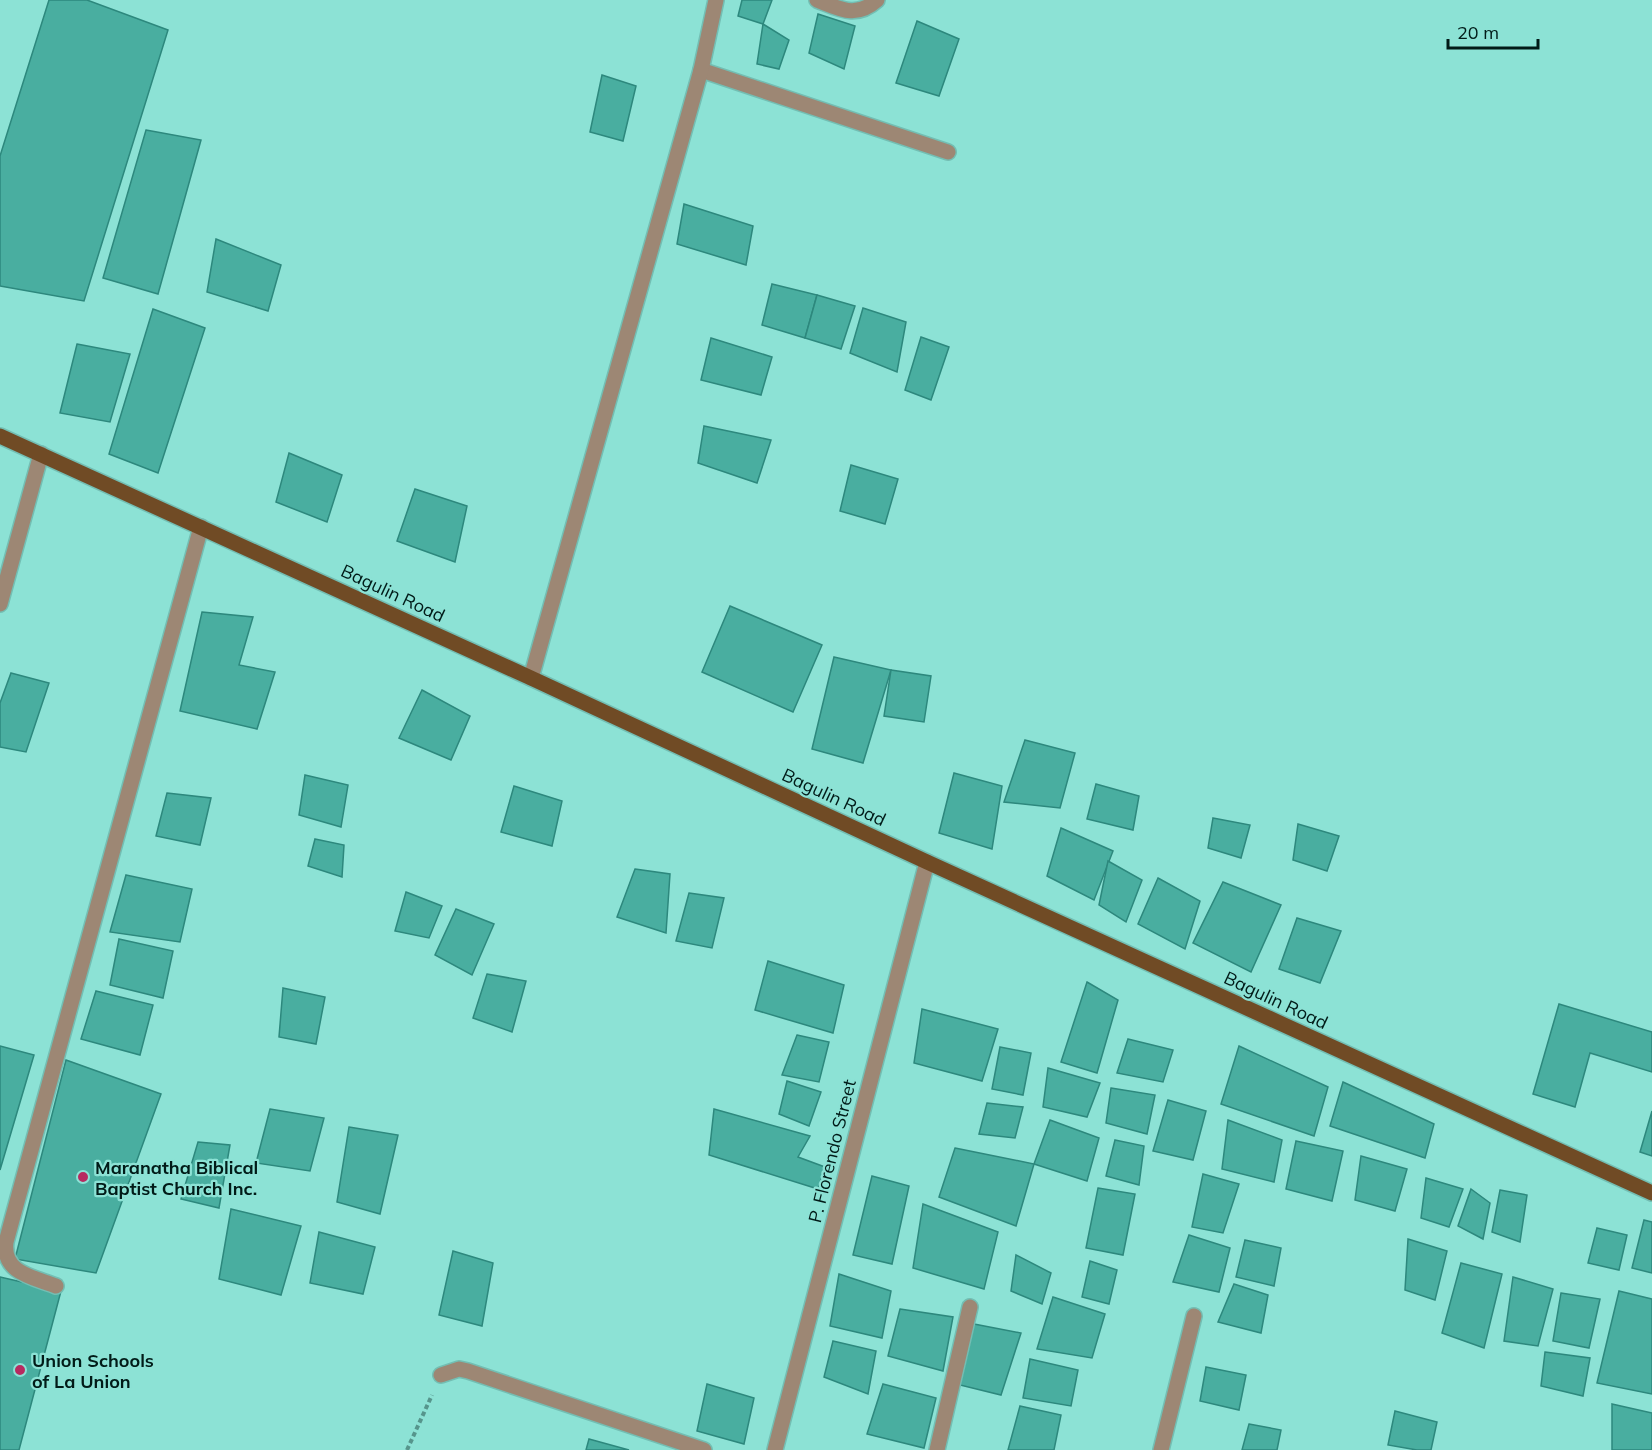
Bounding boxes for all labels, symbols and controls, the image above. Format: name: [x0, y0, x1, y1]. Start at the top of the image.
scale bar: [1448, 12, 1538, 50]
text: 20 m: [1457, 21, 1499, 44]
street label: Bagulin Road: [337, 559, 449, 627]
street label: Bagulin Road: [778, 763, 890, 831]
street label: Bagulin Road: [1220, 966, 1332, 1034]
street label: P. Florendo Street: [803, 1077, 861, 1225]
place label: Maranatha Biblical Baptist Church Inc.: [95, 1156, 258, 1200]
marker: Maranatha Biblical Baptist Church Inc.: [76, 1170, 90, 1184]
place label: Union Schools of La Union: [32, 1349, 154, 1393]
marker: Union Schools of La Union: [13, 1363, 27, 1377]

